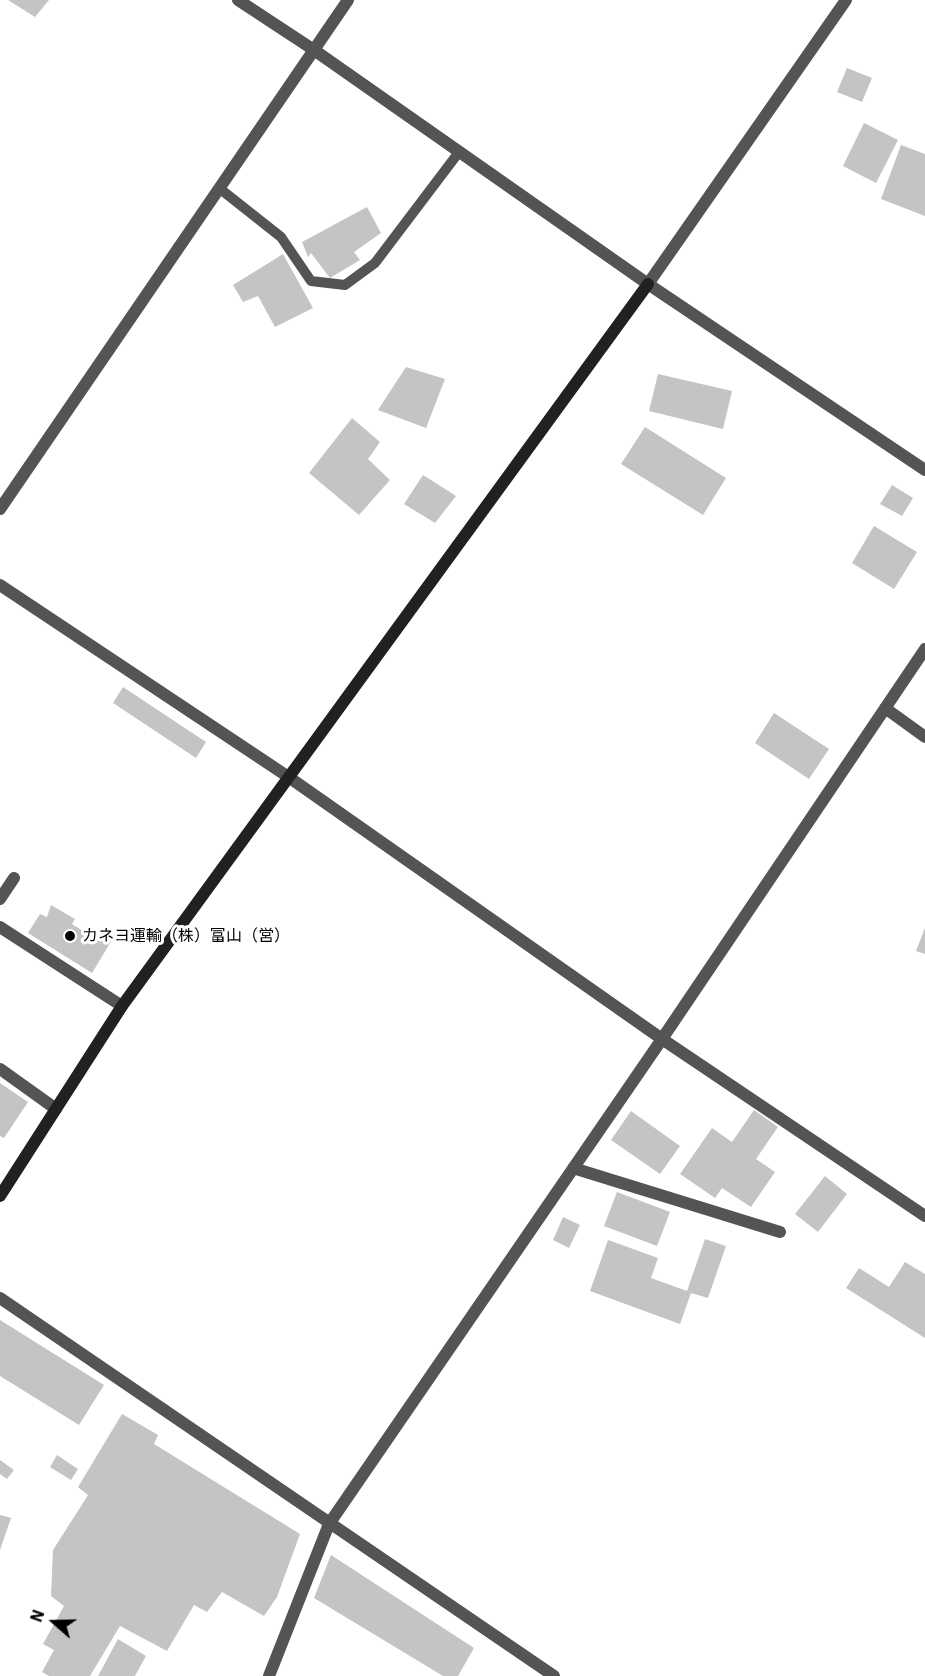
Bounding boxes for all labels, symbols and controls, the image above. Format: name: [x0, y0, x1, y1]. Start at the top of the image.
place label: カネヨ運輸（株）富山（営）: [82, 926, 290, 946]
marker: カネヨ運輸（株）富山（営）: [63, 929, 77, 943]
north arrow: [24, 1592, 84, 1652]
text: N: [26, 1607, 48, 1625]

